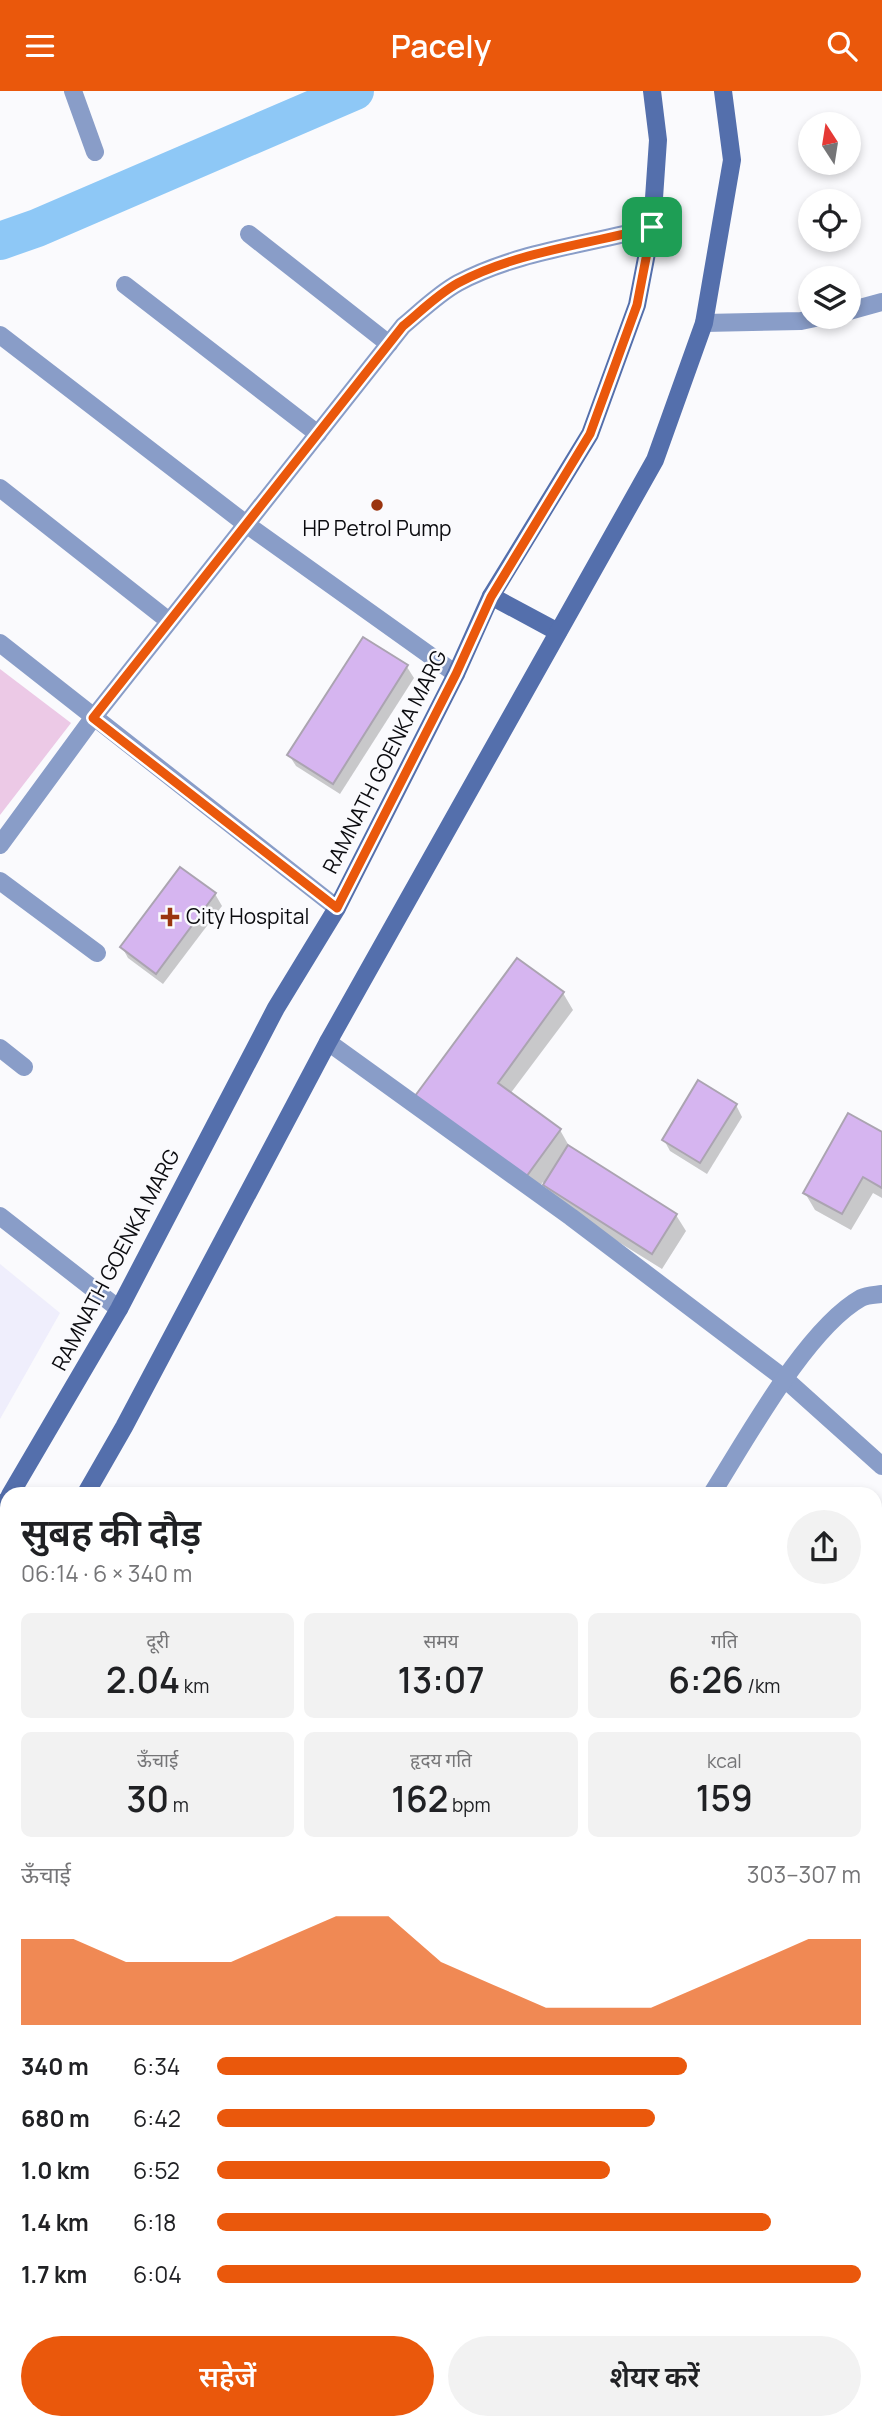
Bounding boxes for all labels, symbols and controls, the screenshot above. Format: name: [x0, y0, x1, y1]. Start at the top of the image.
text: Pacely: [391, 24, 491, 68]
icon: menu: [21, 27, 59, 65]
icon: search: [823, 27, 861, 65]
north arrow: [798, 112, 861, 175]
map controls: [798, 112, 861, 329]
button: locate: [798, 189, 861, 252]
pin: [622, 197, 682, 257]
icon: arrive: [633, 208, 671, 246]
button: layers: [798, 266, 861, 329]
marker: HP Petrol Pump: [369, 497, 385, 513]
place label: HP Petrol Pump: [303, 514, 451, 542]
street label: RAMNATH GOENKA MARG: [316, 645, 453, 878]
place label: City Hospital: [186, 902, 309, 930]
marker: City Hospital: [160, 907, 180, 927]
street label: RAMNATH GOENKA MARG: [45, 1144, 186, 1375]
text: सुबह की दौड़: [21, 1505, 201, 1557]
button: share: [787, 1510, 861, 1584]
text: 06:14 · 6 × 340 m: [21, 1557, 192, 1589]
text: दूरी: [146, 1628, 169, 1654]
text: समय: [423, 1628, 459, 1654]
text: गति: [711, 1628, 738, 1654]
text: 2.04: [106, 1656, 180, 1704]
text: 13:07: [397, 1656, 485, 1704]
text: 6:26: [668, 1656, 744, 1704]
text: km: [180, 1673, 209, 1699]
text: /km: [744, 1673, 780, 1699]
text: ऊँचाई: [137, 1747, 178, 1773]
text: हृदय गति: [410, 1747, 472, 1773]
text: kcal: [707, 1748, 742, 1774]
text: 159: [696, 1774, 753, 1822]
text: 30: [126, 1775, 169, 1823]
text: 162: [391, 1775, 448, 1823]
text: m: [169, 1792, 189, 1818]
text: bpm: [448, 1792, 491, 1818]
text: ऊँचाई: [21, 1858, 71, 1890]
text: 303–307 m: [747, 1858, 861, 1890]
text: 340 m: [21, 2050, 89, 2082]
text: 6:34: [133, 2050, 180, 2082]
text: 680 m: [21, 2102, 90, 2134]
text: 6:42: [133, 2102, 181, 2134]
text: 1.0 km: [21, 2154, 90, 2186]
text: 6:52: [133, 2154, 180, 2186]
text: 1.4 km: [21, 2206, 89, 2238]
text: 6:18: [133, 2206, 176, 2238]
text: 1.7 km: [21, 2258, 87, 2290]
text: 6:04: [133, 2258, 182, 2290]
button: सहेजें: [21, 2336, 434, 2416]
button: शेयर करें: [448, 2336, 861, 2416]

